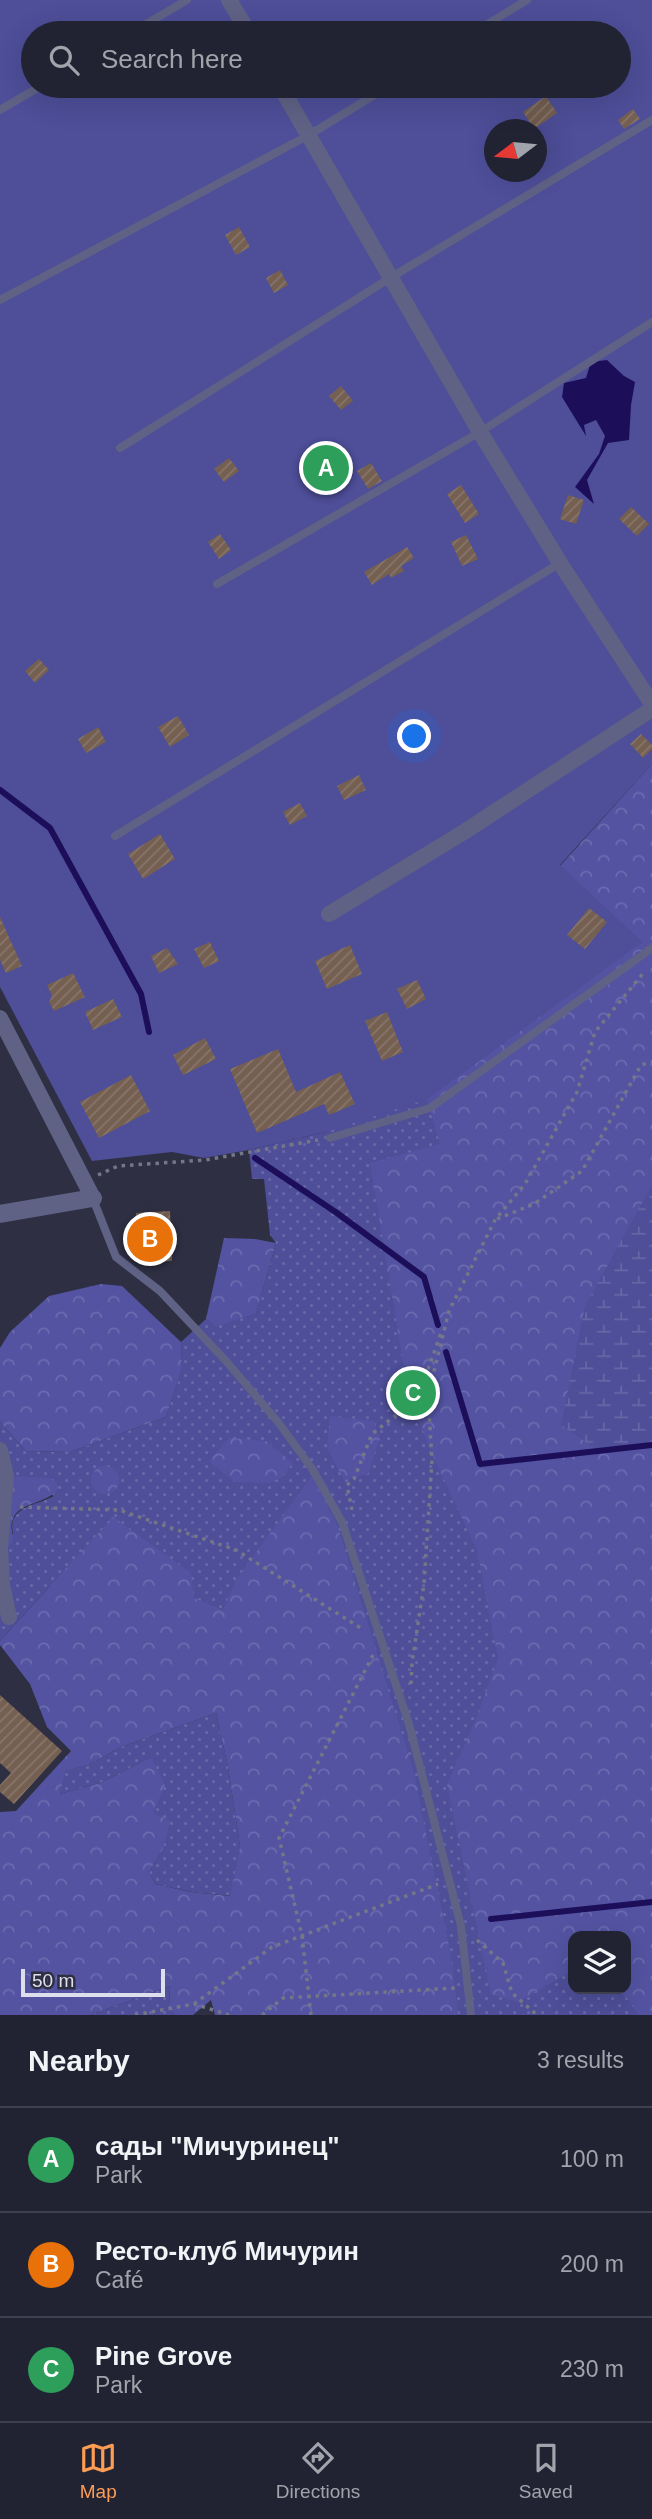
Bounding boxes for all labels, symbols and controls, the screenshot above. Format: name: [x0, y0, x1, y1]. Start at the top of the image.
search box: [21, 21, 631, 98]
icon: search: [45, 41, 83, 79]
text: Search here: [101, 44, 243, 74]
north arrow: [484, 119, 547, 182]
pin: A: [303, 442, 349, 494]
your location: [397, 719, 431, 753]
pin: B: [127, 1213, 173, 1265]
pin: C: [390, 1367, 436, 1419]
map controls: [568, 1931, 631, 1994]
button: layers: [568, 1931, 631, 1994]
scale bar: [21, 1966, 164, 1998]
text: 50 m: [32, 1970, 74, 1991]
text: Nearby: [28, 2044, 130, 2077]
text: 3 results: [537, 2047, 624, 2073]
text: сады "Мичуринец": [95, 2131, 340, 2161]
text: A: [43, 2146, 59, 2172]
text: 100 m: [560, 2146, 624, 2172]
text: Park: [95, 2162, 142, 2188]
text: Ресто-клуб Мичурин: [95, 2236, 359, 2266]
text: B: [43, 2251, 59, 2277]
text: 200 m: [560, 2251, 624, 2277]
text: Café: [95, 2267, 144, 2293]
text: Pine Grove: [95, 2341, 232, 2371]
text: C: [43, 2356, 59, 2382]
text: 230 m: [560, 2356, 624, 2382]
text: Park: [95, 2372, 142, 2398]
tab: Map: [79, 2439, 117, 2503]
tab: Directions: [276, 2439, 360, 2503]
tab: Saved: [519, 2439, 573, 2503]

